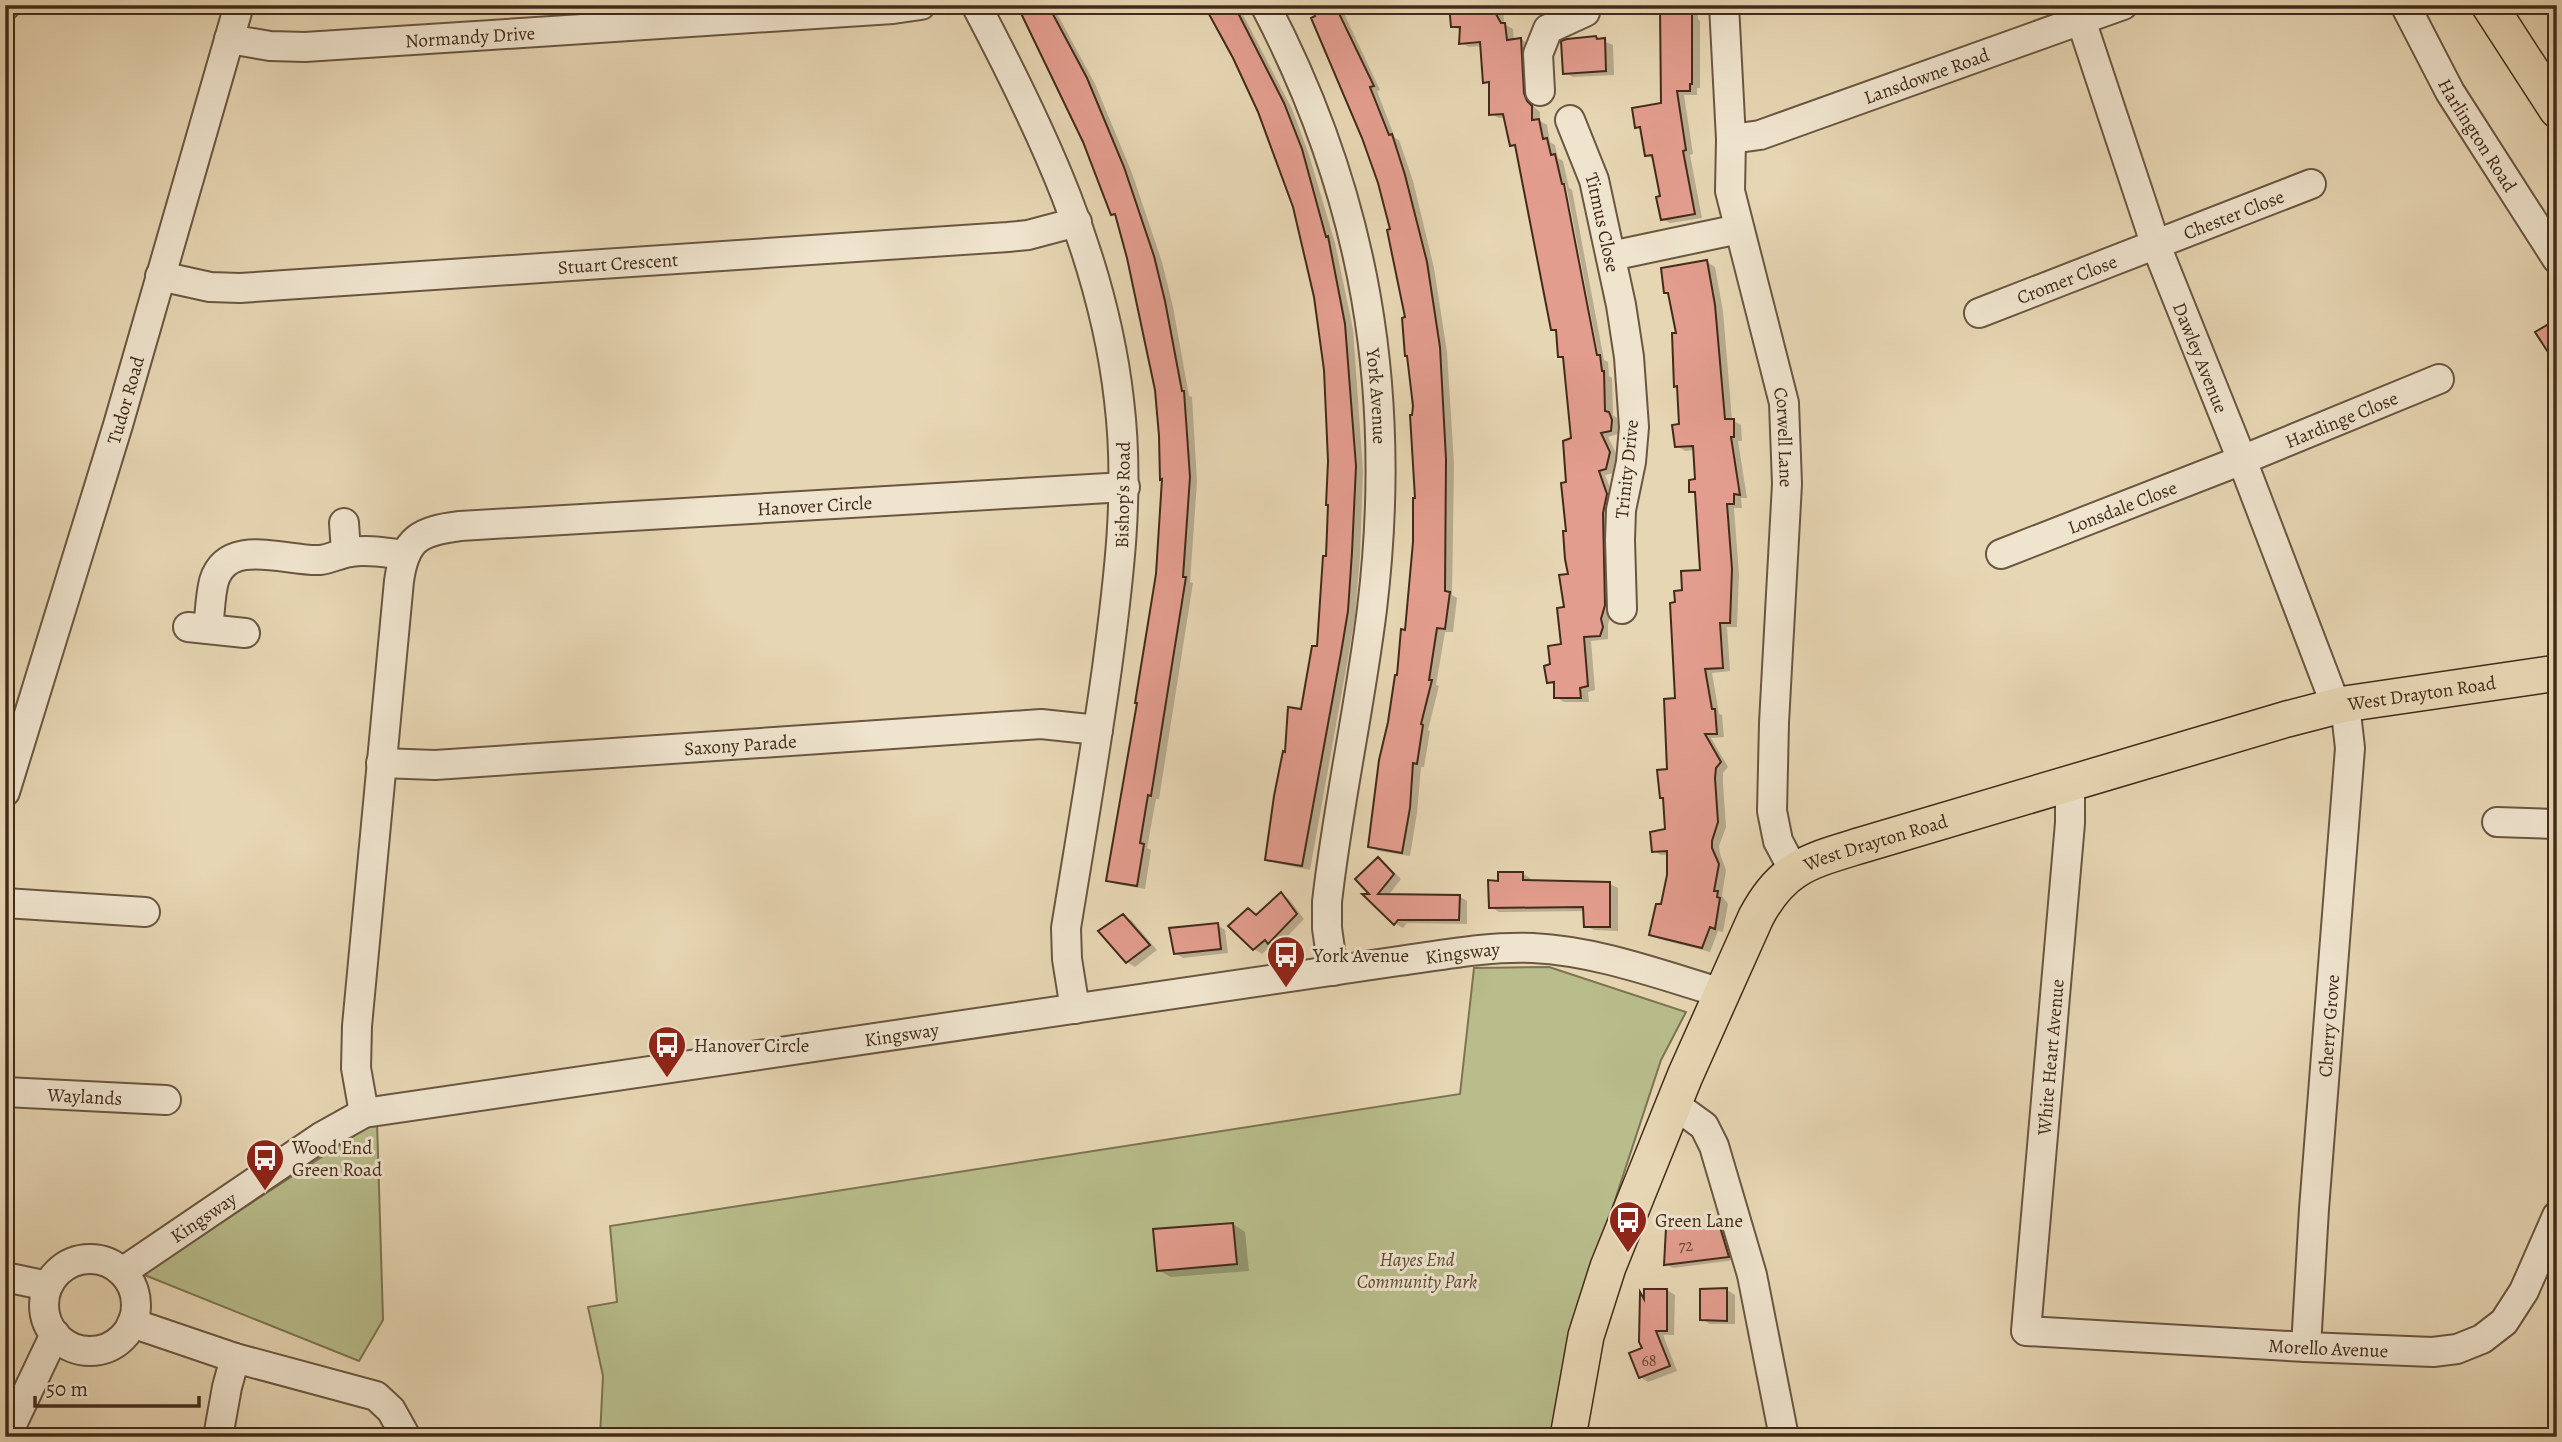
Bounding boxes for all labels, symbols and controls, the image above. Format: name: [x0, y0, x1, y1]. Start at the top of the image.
street label: Normandy Drive: [404, 20, 536, 55]
street label: Lansdowne Road: [1860, 42, 1994, 111]
street label: Harlington Road: [2431, 74, 2523, 198]
street label: Titmus Close: [1578, 169, 1626, 275]
street label: Chester Close: [2180, 184, 2288, 246]
street label: Stuart Crescent: [557, 247, 679, 281]
street label: Cromer Close: [2013, 249, 2121, 311]
street label: Dawley Avenue: [2166, 298, 2234, 417]
street label: York Avenue: [1359, 346, 1392, 444]
street label: Tudor Road: [101, 353, 151, 447]
street label: Corwell Lane: [1766, 384, 1799, 488]
street label: Hardinge Close: [2281, 385, 2402, 455]
street label: Trinity Drive: [1609, 418, 1645, 520]
street label: Bishop's Road: [1109, 441, 1137, 549]
street label: Lonsdale Close: [2064, 475, 2181, 541]
street label: Hanover Circle: [756, 490, 873, 523]
street label: West Drayton Road: [2345, 670, 2498, 718]
street label: Saxony Parade: [683, 729, 797, 762]
street label: West Drayton Road: [1799, 808, 1952, 878]
bus stop icon: York Avenue: [1265, 934, 1307, 989]
street label: Kingsway: [1423, 936, 1501, 971]
place label: York Avenue: [1312, 943, 1409, 969]
street label: Cherry Grove: [2312, 974, 2346, 1078]
street label: White Heart Avenue: [2031, 978, 2071, 1137]
street label: Kingsway: [863, 1017, 941, 1053]
bus stop icon: Hanover Circle: [646, 1024, 688, 1079]
place label: Hanover Circle: [694, 1033, 809, 1059]
street label: Waylands: [46, 1082, 123, 1112]
place label: Wood End Green Road: [291, 1135, 383, 1183]
bus stop icon: Wood End Green Road: [244, 1137, 286, 1192]
street label: Kingsway: [165, 1186, 242, 1250]
bus stop icon: Green Lane: [1607, 1199, 1649, 1254]
place label: Green Lane: [1655, 1208, 1743, 1234]
house number: 72: [1679, 1235, 1694, 1257]
park label: Hayes End Community Park: [1357, 1247, 1477, 1295]
street label: Morello Avenue: [2268, 1333, 2389, 1364]
house number: 68: [1641, 1350, 1657, 1372]
scale bar: [35, 1365, 200, 1409]
text: 50 m: [46, 1375, 88, 1403]

